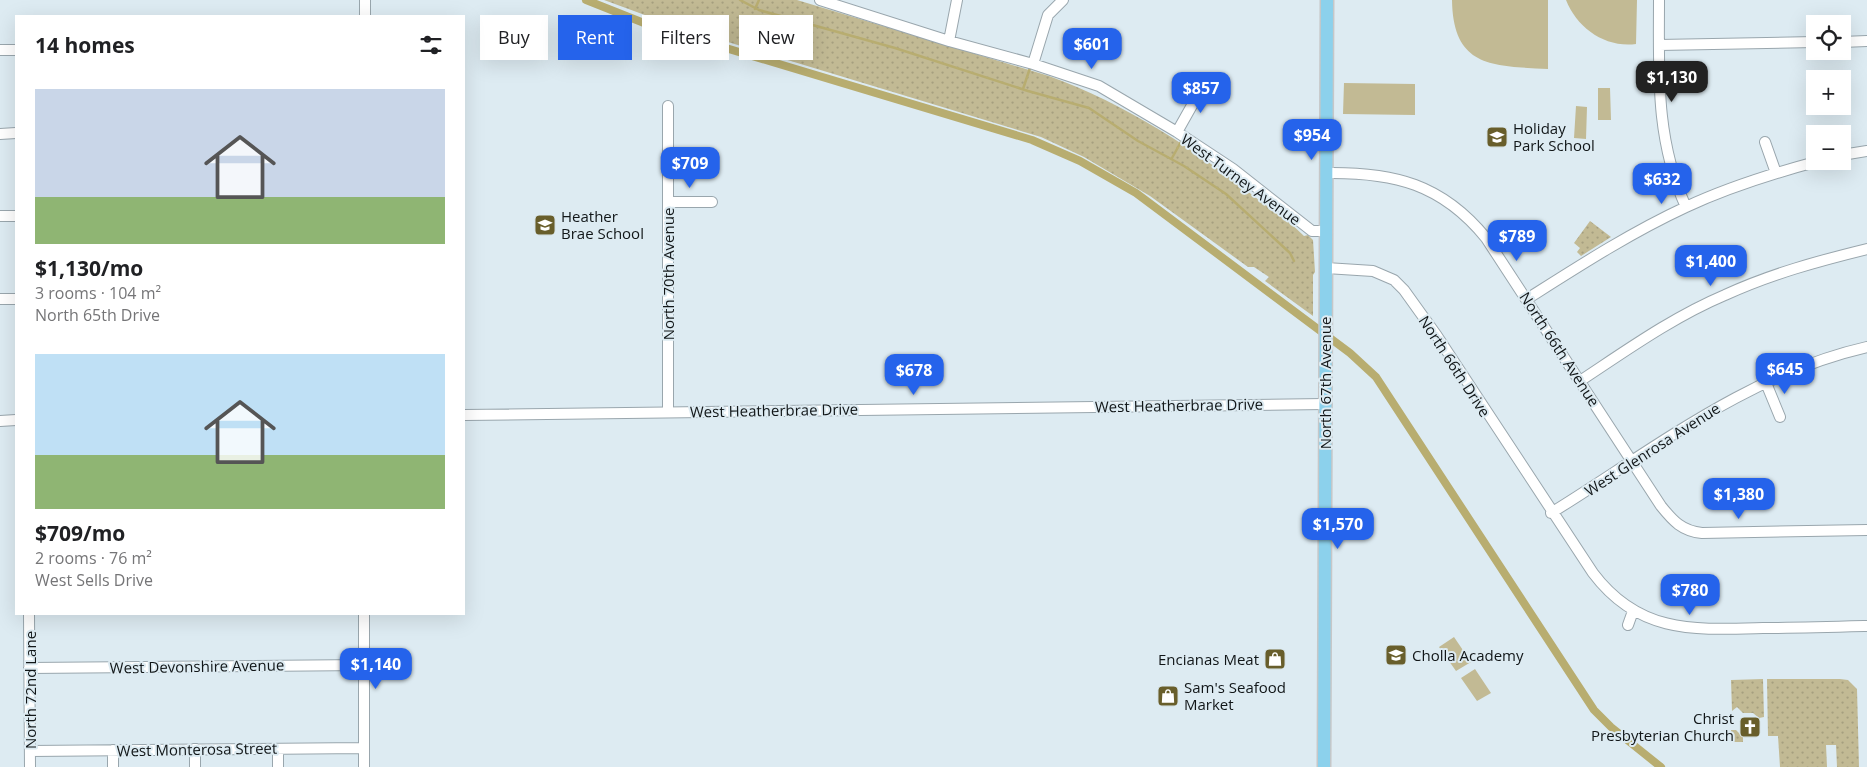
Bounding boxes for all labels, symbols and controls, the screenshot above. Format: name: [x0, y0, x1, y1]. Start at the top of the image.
chip: Buy: [480, 15, 548, 60]
chip: Rent: [558, 15, 632, 60]
chip: Filters: [642, 15, 729, 60]
chip: New: [739, 15, 813, 60]
map controls: [1806, 15, 1851, 170]
button: locate: [1806, 15, 1851, 60]
pin: $601: [1062, 28, 1122, 70]
text: 14 homes: [35, 31, 135, 59]
icon: filters: [417, 31, 445, 59]
text: $601: [1074, 33, 1110, 55]
pin: $1,130: [1631, 61, 1713, 103]
text: $1,130: [1647, 66, 1697, 88]
button: +: [1806, 70, 1851, 115]
pin: $857: [1171, 72, 1231, 114]
text: $857: [1183, 77, 1219, 99]
place label: Holiday Park School: [1513, 118, 1595, 155]
pin: $954: [1282, 119, 1342, 161]
icon: home: [195, 122, 285, 212]
text: $954: [1294, 124, 1330, 146]
school or university icon: Holiday Park School: [1485, 125, 1509, 149]
button: −: [1806, 125, 1851, 170]
street label: West Turney Avenue: [1177, 129, 1305, 229]
pin: $709: [660, 146, 720, 189]
text: $709: [672, 152, 708, 174]
pin: $632: [1632, 162, 1692, 205]
text: $632: [1644, 168, 1680, 190]
place label: Heather Brae School: [561, 206, 644, 243]
street label: North 70th Avenue: [658, 208, 678, 340]
school or university icon: Heather Brae School: [533, 213, 557, 237]
pin: $789: [1487, 220, 1547, 262]
text: $789: [1499, 225, 1535, 247]
pin: $1,400: [1670, 244, 1752, 287]
text: $1,400: [1686, 250, 1736, 272]
text: $1,130/mo: [35, 254, 143, 282]
text: 3 rooms · 104 m²: [35, 282, 161, 304]
street label: North 66th Avenue: [1515, 288, 1605, 410]
text: North 65th Drive: [35, 304, 160, 326]
street label: North 66th Drive: [1415, 311, 1495, 421]
street label: North 67th Avenue: [1315, 317, 1335, 449]
pin: $645: [1755, 352, 1815, 395]
pin: $678: [884, 354, 944, 396]
text: $645: [1767, 358, 1803, 380]
text: $678: [896, 359, 932, 381]
icon: home: [195, 387, 285, 477]
street label: West Heatherbrae Drive: [1095, 394, 1263, 416]
street label: West Glenrosa Avenue: [1580, 398, 1724, 500]
street label: West Heatherbrae Drive: [690, 399, 858, 421]
pin: $1,380: [1698, 478, 1780, 520]
text: $1,380: [1714, 483, 1764, 505]
pin: $1,570: [1297, 508, 1379, 550]
text: $1,570: [1313, 513, 1363, 535]
text: $709/mo: [35, 519, 125, 547]
text: 2 rooms · 76 m²: [35, 547, 152, 569]
text: West Sells Drive: [35, 569, 153, 591]
pin: $780: [1660, 574, 1720, 616]
text: $780: [1672, 579, 1708, 601]
street label: North 72nd Lane: [20, 631, 40, 749]
school or university icon: Cholla Academy: [1384, 643, 1408, 667]
place label: Cholla Academy: [1412, 645, 1524, 665]
shop icon: Encianas Meat: [1263, 647, 1287, 671]
pin: $1,140: [335, 648, 417, 690]
place label: Encianas Meat: [1158, 649, 1259, 669]
text: $1,140: [351, 653, 401, 675]
street label: West Devonshire Avenue: [110, 654, 284, 678]
place label: Sam's Seafood Market: [1184, 677, 1286, 714]
shop icon: Sam's Seafood Market: [1156, 684, 1180, 708]
place label: Christ Presbyterian Church: [1591, 708, 1734, 745]
church icon: Christ Presbyterian Church: [1738, 715, 1762, 739]
street label: West Monterosa Street: [117, 738, 277, 760]

